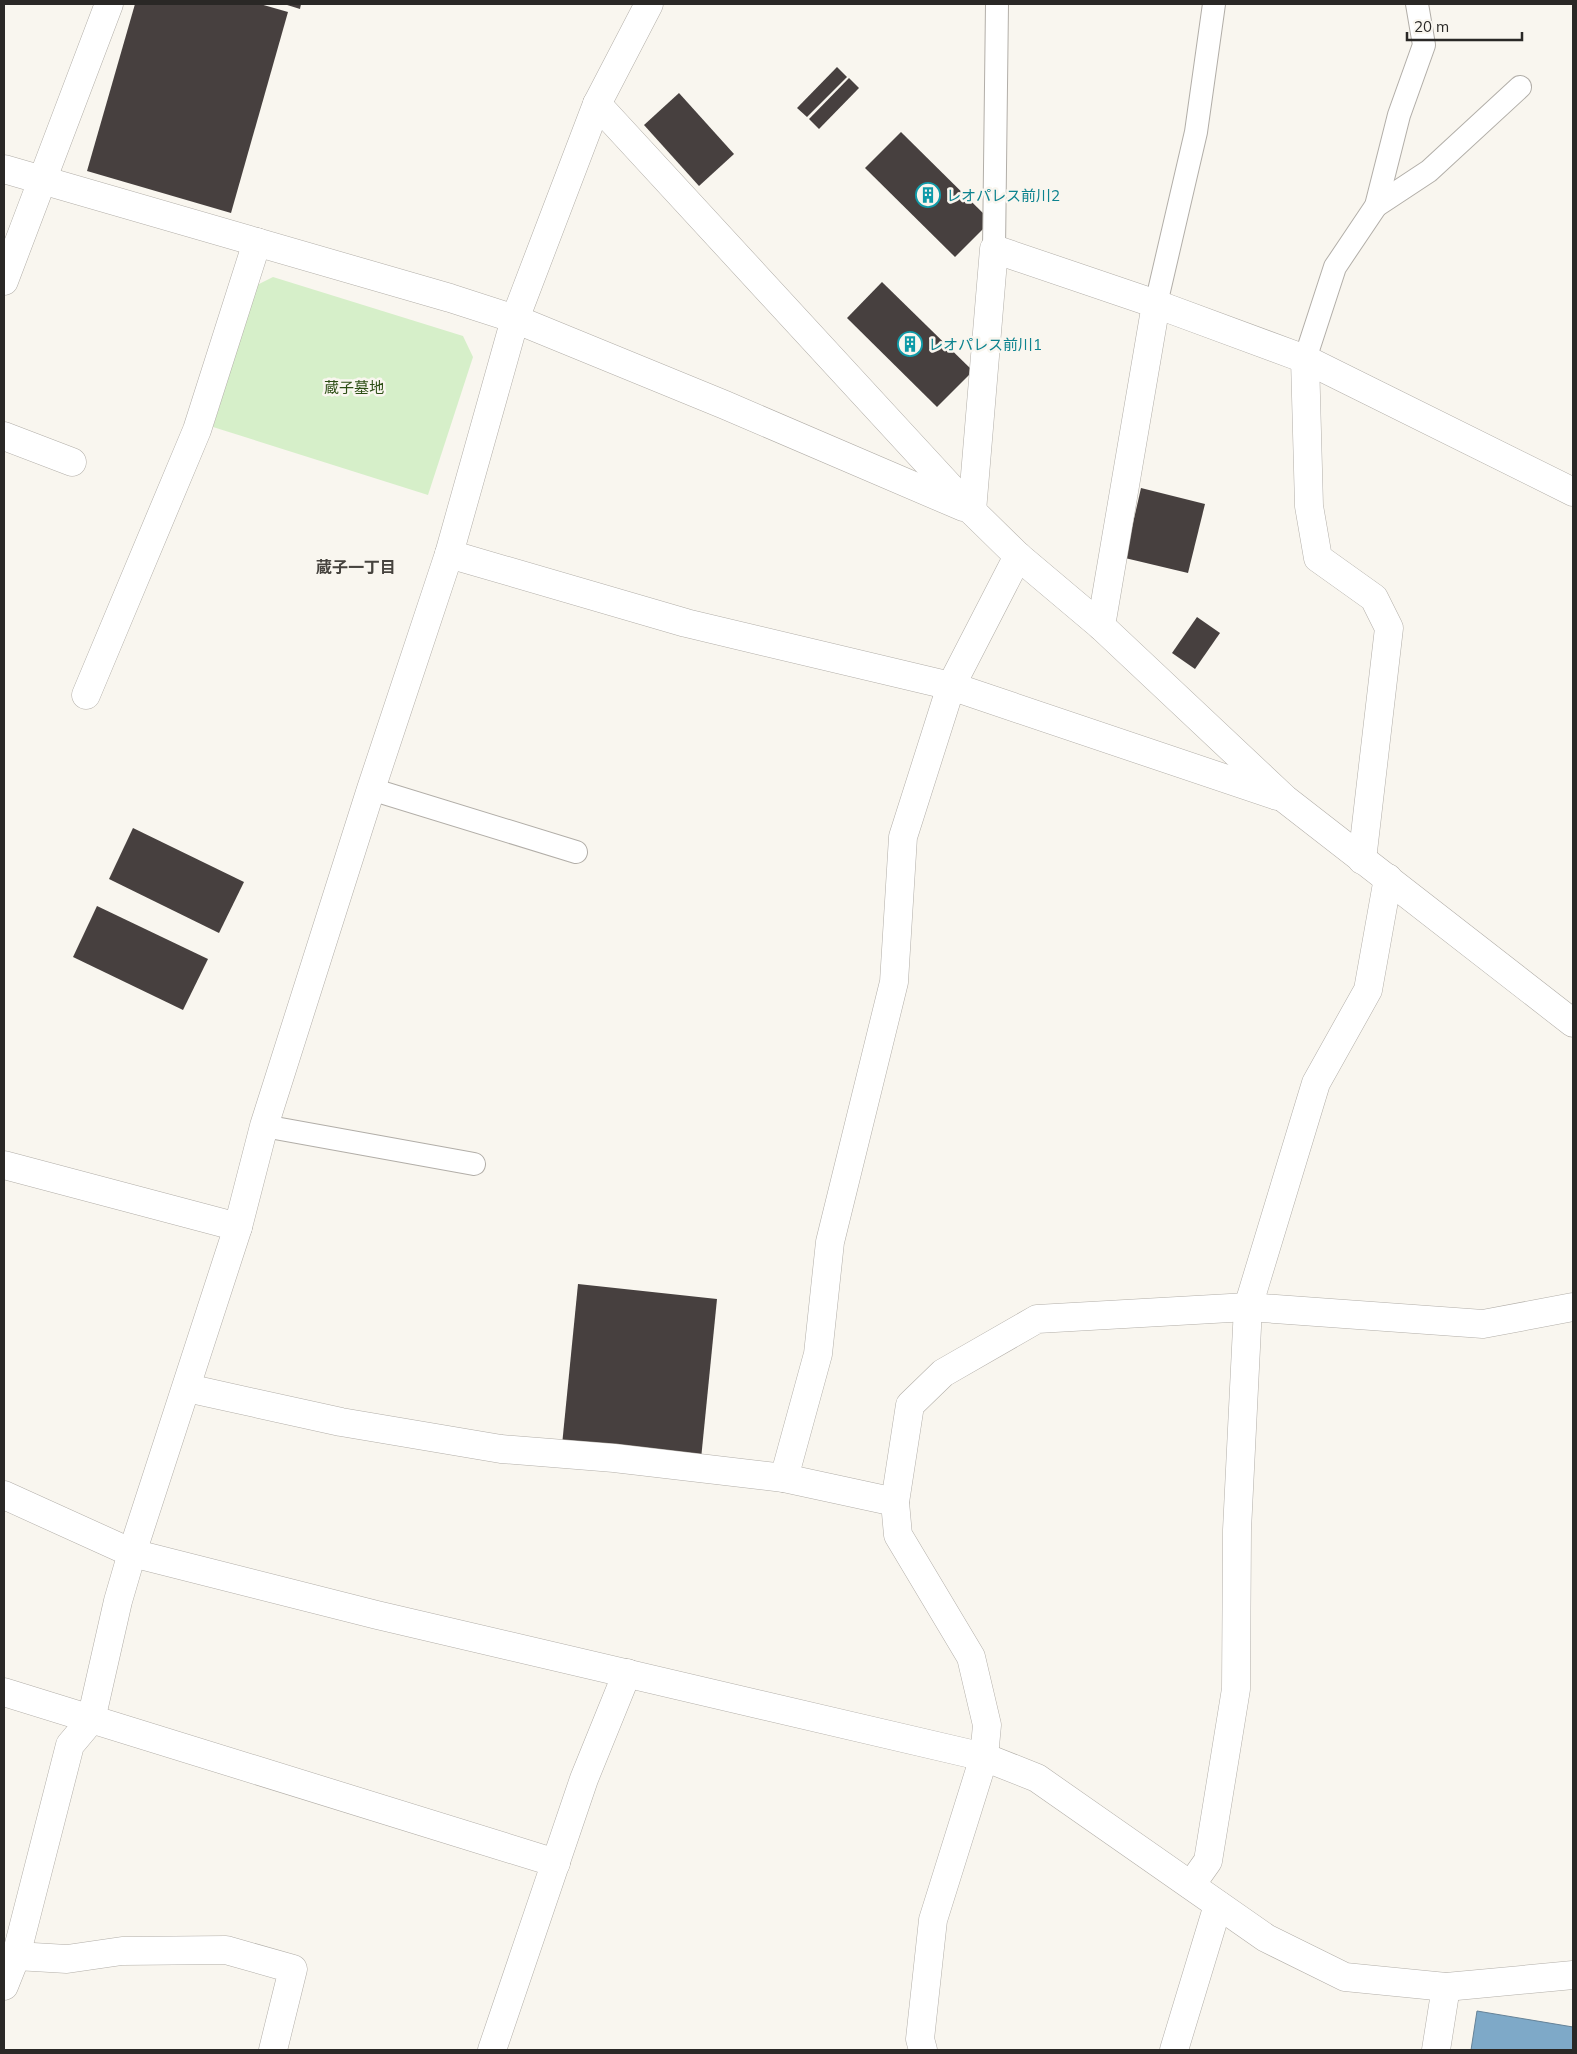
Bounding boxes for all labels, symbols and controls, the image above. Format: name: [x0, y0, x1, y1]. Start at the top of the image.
scale bar: [1407, 10, 1522, 42]
text: 20 m: [1414, 17, 1449, 36]
building icon: レオパレス前川2: [915, 182, 941, 208]
place label: レオパレス前川2: [946, 186, 1060, 205]
building icon: レオパレス前川1: [897, 331, 923, 357]
place label: レオパレス前川1: [928, 335, 1042, 354]
park label: 蔵子墓地: [324, 378, 384, 397]
district label: 蔵子一丁目: [316, 557, 396, 577]

